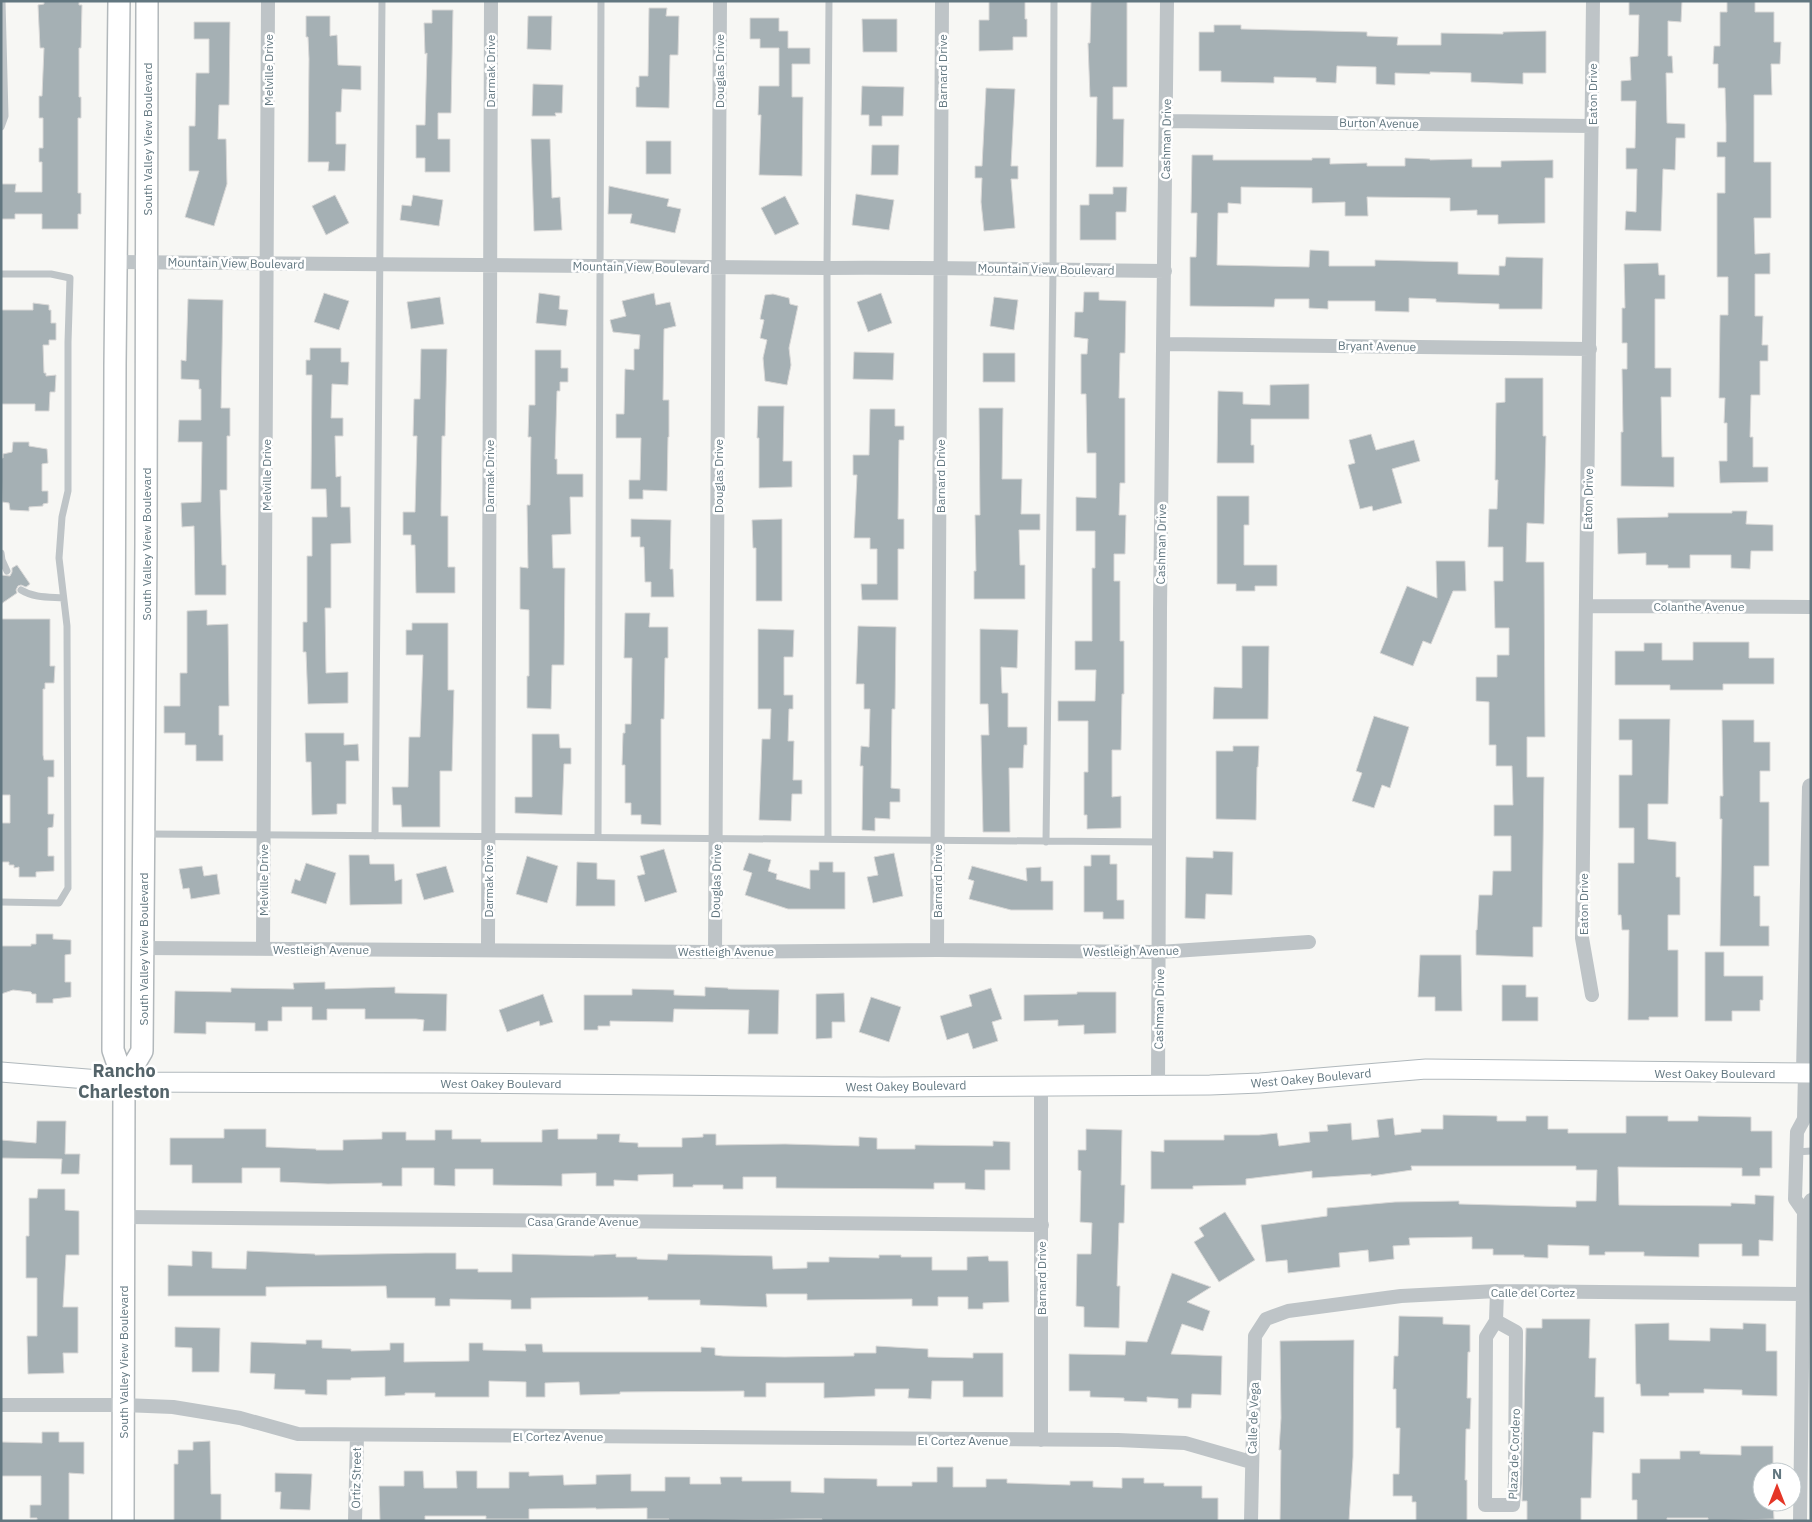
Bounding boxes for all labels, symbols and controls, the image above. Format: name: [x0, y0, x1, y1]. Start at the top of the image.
street label: Melville Drive: [261, 34, 276, 106]
street label: Darmak Drive: [483, 34, 498, 107]
street label: Douglas Drive: [712, 34, 727, 108]
street label: Barnard Drive: [935, 34, 950, 108]
street label: South Valley View Boulevard: [140, 62, 155, 216]
street label: Eaton Drive: [1585, 63, 1600, 125]
street label: Cashman Drive: [1158, 98, 1174, 180]
street label: Burton Avenue: [1339, 115, 1419, 131]
street label: Mountain View Boulevard: [167, 254, 305, 272]
street label: Mountain View Boulevard: [572, 258, 710, 276]
street label: Mountain View Boulevard: [977, 260, 1115, 278]
street label: Bryant Avenue: [1338, 338, 1417, 354]
street label: Melville Drive: [259, 439, 274, 511]
street label: Darmak Drive: [482, 439, 497, 512]
street label: Douglas Drive: [711, 439, 726, 513]
street label: Barnard Drive: [933, 439, 948, 513]
street label: South Valley View Boulevard: [139, 467, 154, 621]
street label: Eaton Drive: [1580, 468, 1596, 530]
street label: Cashman Drive: [1153, 503, 1169, 585]
street label: Colanthe Avenue: [1653, 599, 1745, 614]
street label: Douglas Drive: [708, 843, 724, 918]
street label: Melville Drive: [256, 844, 271, 916]
street label: Darmak Drive: [481, 844, 496, 917]
street label: Barnard Drive: [930, 844, 945, 918]
street label: South Valley View Boulevard: [136, 872, 151, 1026]
street label: Eaton Drive: [1576, 873, 1591, 935]
street label: Westleigh Avenue: [273, 942, 369, 957]
street label: Westleigh Avenue: [1083, 943, 1180, 959]
street label: Westleigh Avenue: [678, 944, 774, 959]
street label: Cashman Drive: [1151, 968, 1167, 1050]
district label: Rancho Charleston: [78, 1059, 170, 1103]
street label: West Oakey Boulevard: [1250, 1065, 1372, 1091]
street label: West Oakey Boulevard: [1655, 1066, 1775, 1081]
street label: West Oakey Boulevard: [441, 1076, 561, 1091]
street label: West Oakey Boulevard: [845, 1077, 967, 1095]
street label: Casa Grande Avenue: [527, 1214, 639, 1229]
street label: Barnard Drive: [1034, 1241, 1049, 1315]
street label: South Valley View Boulevard: [116, 1285, 131, 1439]
street label: Calle del Cortez: [1491, 1285, 1576, 1300]
street label: Calle de Vega: [1244, 1381, 1262, 1454]
street label: Plaza de Cordero: [1505, 1408, 1523, 1500]
street label: El Cortez Avenue: [513, 1429, 604, 1444]
street label: El Cortez Avenue: [918, 1433, 1009, 1448]
street label: Ortiz Street: [348, 1447, 364, 1509]
north arrow: [1752, 1462, 1802, 1512]
text: N: [1772, 1465, 1782, 1483]

